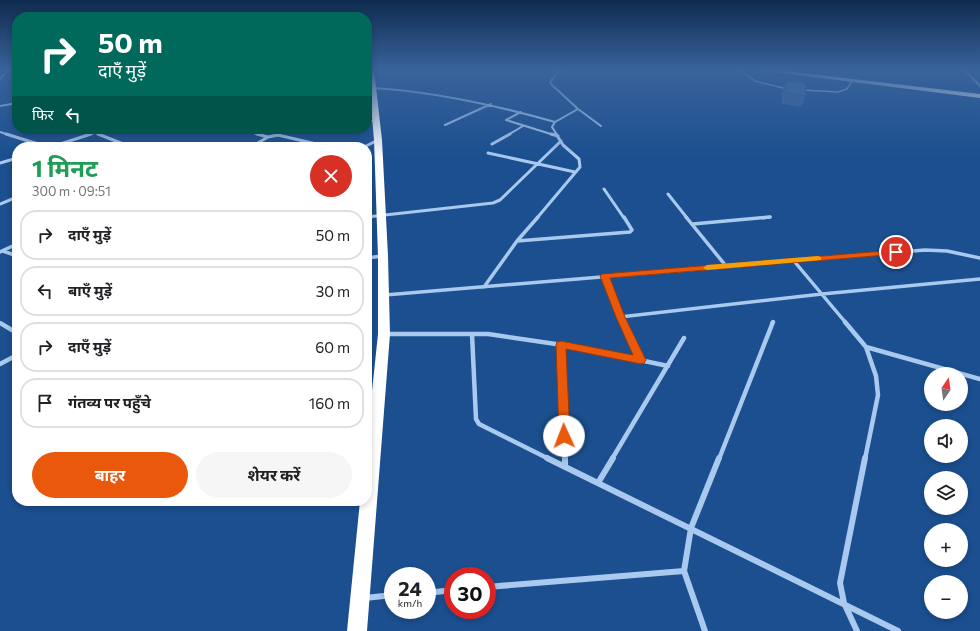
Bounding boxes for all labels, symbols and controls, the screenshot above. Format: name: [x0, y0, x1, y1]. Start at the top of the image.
text: 50 m: [98, 25, 163, 59]
icon: right: [32, 28, 84, 80]
text: दाएँ मुड़ें: [98, 59, 146, 81]
icon: left: [62, 104, 84, 126]
text: फिर: [32, 105, 54, 123]
text: 1 मिनट: [32, 153, 98, 182]
button: close: [310, 155, 352, 197]
text: 300 m · 09:51: [32, 183, 111, 199]
icon: right: [34, 224, 56, 246]
text: दाएँ मुड़ें: [68, 225, 111, 243]
text: 50 m: [316, 226, 350, 244]
pin: [879, 235, 913, 269]
icon: arrive: [885, 241, 907, 263]
icon: left: [34, 280, 56, 302]
text: बाएँ मुड़ें: [68, 281, 112, 299]
text: 30 m: [316, 282, 350, 300]
icon: right: [34, 336, 56, 358]
text: दाएँ मुड़ें: [68, 337, 111, 355]
text: 60 m: [315, 338, 350, 356]
north arrow: [924, 367, 968, 411]
map controls: [924, 367, 968, 619]
icon: arrive: [34, 392, 56, 414]
text: गंतव्य पर पहुँचे: [68, 393, 151, 411]
text: 160 m: [309, 394, 350, 412]
position arrow: [543, 415, 585, 457]
button: sound: [924, 419, 968, 463]
button: बाहर: [32, 452, 188, 498]
button: शेयर करें: [196, 452, 352, 498]
button: layers: [924, 471, 968, 515]
button: +: [924, 523, 968, 567]
speed limit sign: 30: [444, 567, 496, 619]
button: −: [924, 575, 968, 619]
text: 24: [398, 576, 422, 600]
text: km/h: [398, 597, 422, 609]

